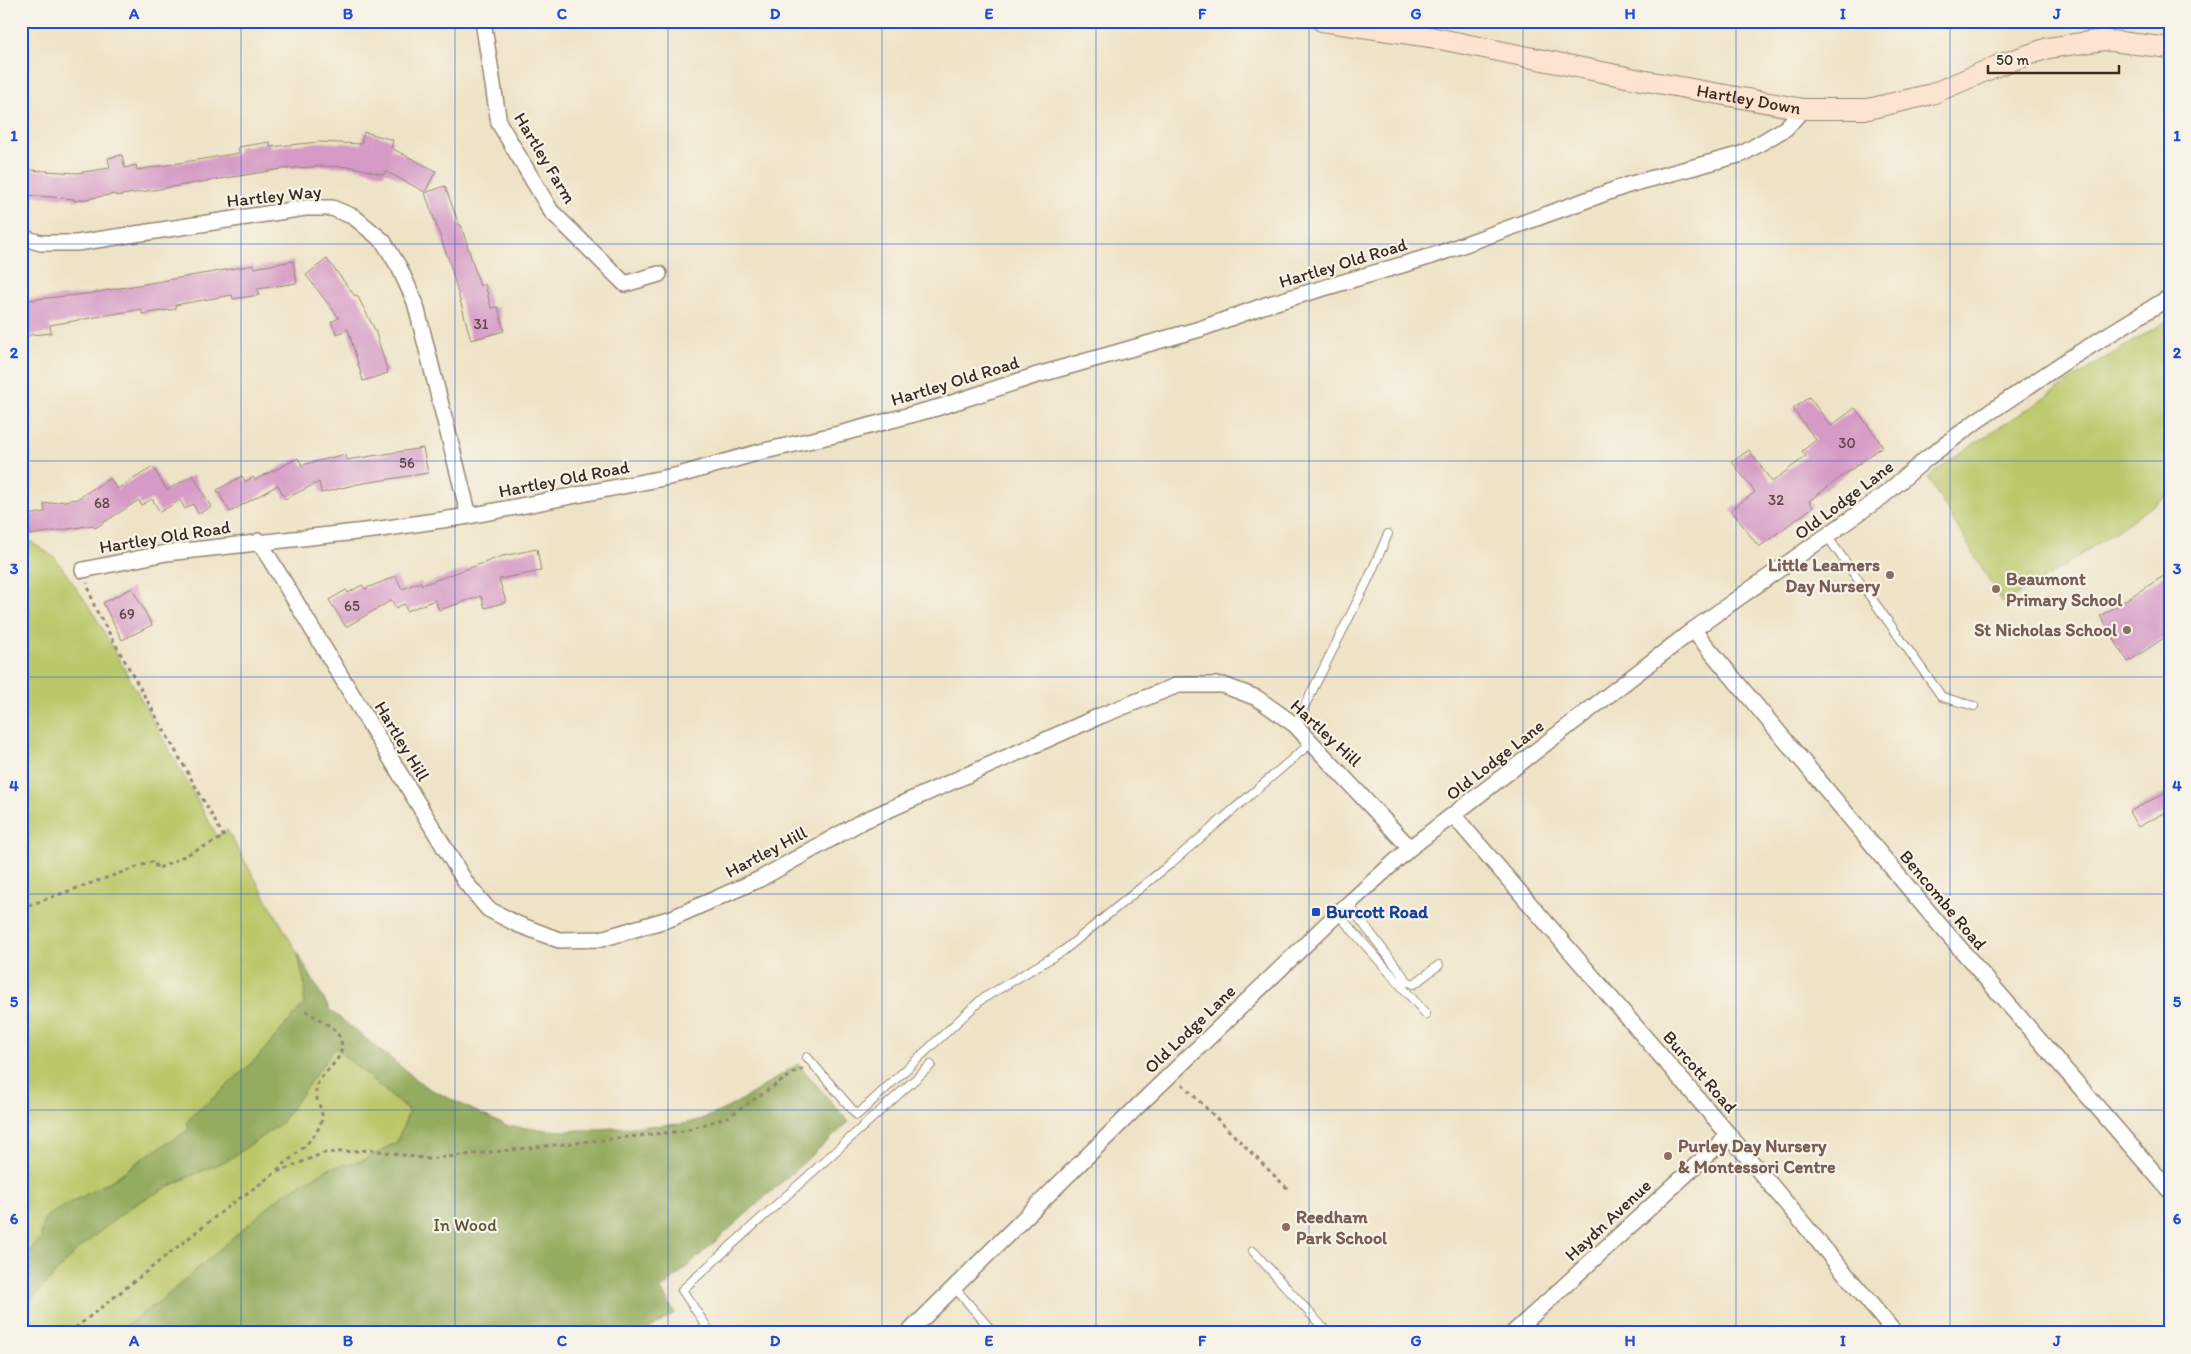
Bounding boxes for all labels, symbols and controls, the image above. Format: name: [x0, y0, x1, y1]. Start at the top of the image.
text: A: [128, 4, 140, 23]
text: B: [343, 4, 354, 23]
text: C: [557, 4, 568, 23]
text: D: [770, 4, 781, 23]
text: E: [985, 4, 994, 23]
text: F: [1198, 4, 1207, 23]
text: G: [1410, 4, 1422, 23]
text: H: [1624, 4, 1636, 23]
text: I: [1840, 4, 1846, 23]
text: J: [2052, 4, 2061, 23]
scale bar: [1988, 42, 2120, 74]
text: 50 m: [1996, 51, 2029, 69]
street label: Hartley Down: [1695, 79, 1803, 119]
street label: Hartley Farm: [509, 108, 581, 208]
text: 1: [10, 126, 18, 145]
text: 1: [2173, 126, 2181, 145]
street label: Hartley Way: [226, 180, 323, 212]
street label: Hartley Old Road: [1276, 233, 1410, 293]
house number: 31: [473, 315, 489, 333]
text: 2: [10, 343, 19, 362]
text: 2: [2173, 343, 2182, 362]
street label: Hartley Old Road: [888, 351, 1022, 411]
house number: 30: [1838, 434, 1856, 452]
house number: 56: [399, 454, 415, 472]
street label: Hartley Old Road: [497, 456, 631, 502]
street label: Old Lodge Lane: [1790, 456, 1898, 544]
house number: 32: [1768, 491, 1784, 509]
house number: 68: [94, 494, 110, 512]
street label: Hartley Old Road: [98, 516, 232, 558]
place label: Little Learners Day Nursery: [1768, 554, 1881, 597]
text: 3: [10, 559, 19, 578]
text: 3: [2173, 559, 2182, 578]
place label: Beaumont Primary School: [2006, 568, 2123, 611]
marker: Little Learners Day Nursery: [1884, 569, 1896, 581]
marker: Beaumont Primary School: [1990, 583, 2002, 595]
house number: 65: [344, 597, 360, 615]
house number: 69: [119, 605, 135, 623]
place label: St Nicholas School: [1974, 619, 2118, 641]
marker: St Nicholas School: [2121, 624, 2133, 636]
street label: Hartley Hill: [1286, 695, 1366, 771]
street label: Hartley Hill: [370, 697, 434, 785]
street label: Old Lodge Lane: [1442, 715, 1548, 805]
text: 4: [9, 776, 19, 795]
text: 4: [2172, 776, 2182, 795]
street label: Hartley Hill: [722, 821, 810, 883]
street label: Bencombe Road: [1895, 846, 1991, 955]
place label: Burcott Road: [1326, 901, 1429, 923]
marker: Burcott Road: [1310, 906, 1322, 918]
street label: Old Lodge Lane: [1140, 980, 1240, 1078]
text: 5: [10, 992, 19, 1011]
text: 5: [2173, 992, 2182, 1011]
street label: Burcott Road: [1658, 1026, 1742, 1118]
place label: Purley Day Nursery & Montessori Centre: [1678, 1135, 1836, 1178]
marker: Purley Day Nursery & Montessori Centre: [1662, 1150, 1674, 1162]
street label: Haydn Avenue: [1560, 1174, 1656, 1266]
place label: Reedham Park School: [1296, 1206, 1388, 1249]
text: 6: [10, 1209, 19, 1228]
text: 6: [2173, 1209, 2182, 1228]
park label: In Wood: [433, 1214, 497, 1236]
marker: Reedham Park School: [1280, 1221, 1292, 1233]
text: A: [128, 1331, 140, 1350]
text: B: [343, 1331, 354, 1350]
text: C: [557, 1331, 568, 1350]
text: D: [770, 1331, 781, 1350]
text: E: [985, 1331, 994, 1350]
text: F: [1198, 1331, 1207, 1350]
text: G: [1410, 1331, 1422, 1350]
text: H: [1624, 1331, 1636, 1350]
text: I: [1840, 1331, 1846, 1350]
text: J: [2052, 1331, 2061, 1350]

